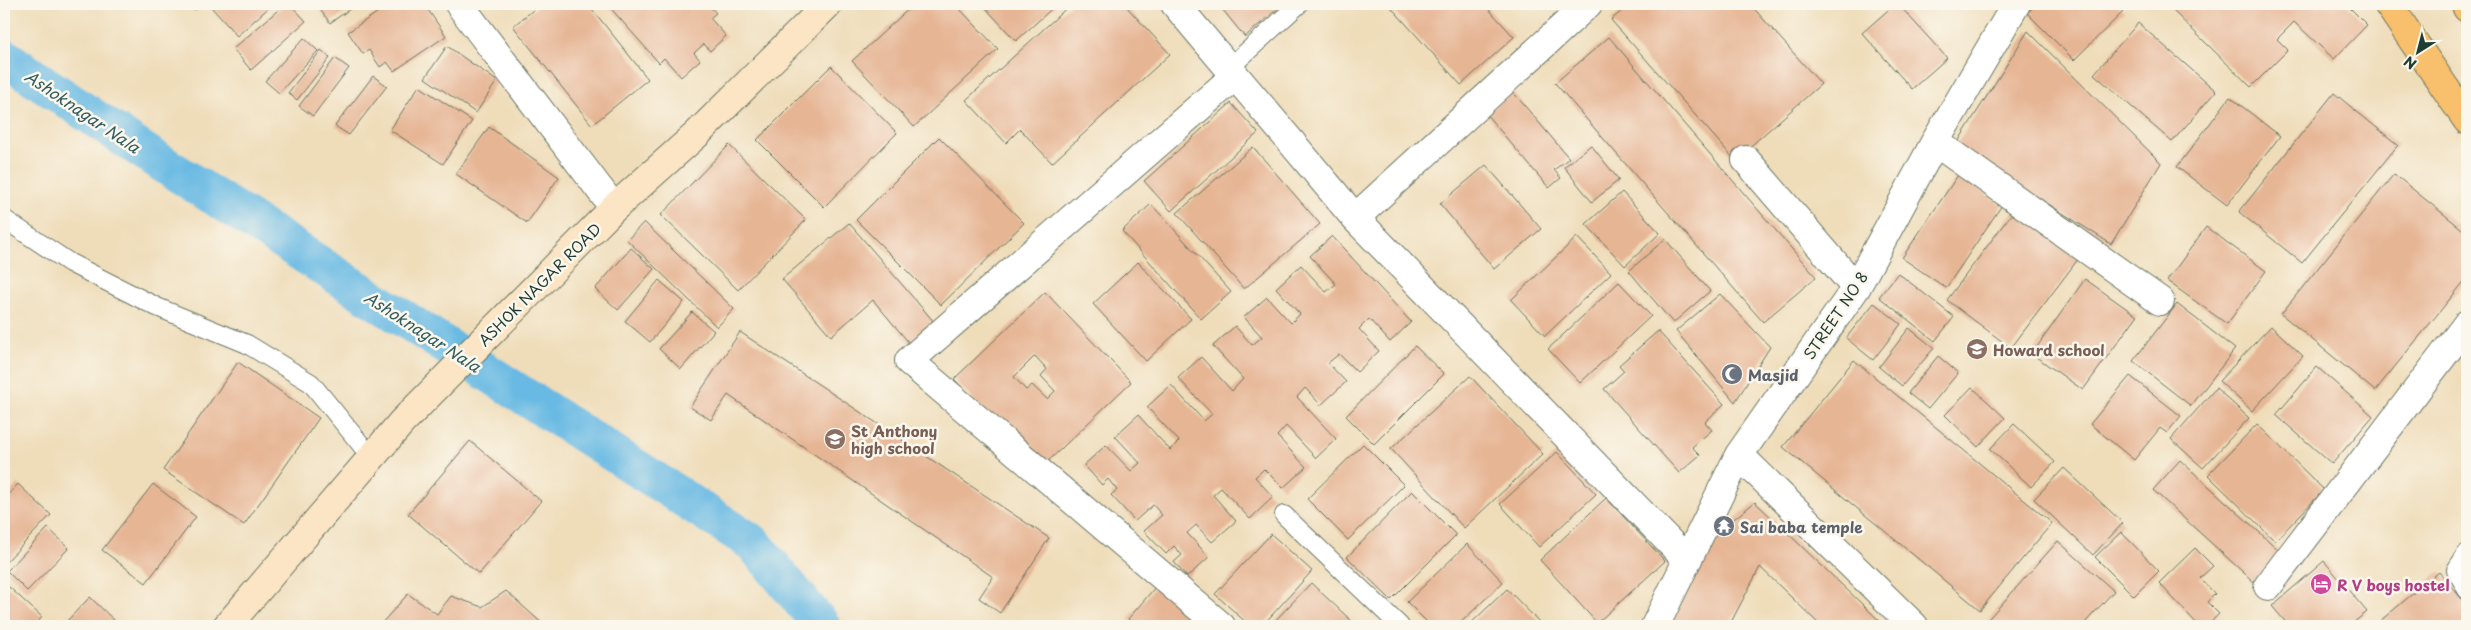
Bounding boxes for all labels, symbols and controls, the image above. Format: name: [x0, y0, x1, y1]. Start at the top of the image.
north arrow: [2394, 28, 2444, 78]
text: N: [2399, 51, 2421, 75]
water label: Ashoknagar Nala: [21, 64, 146, 159]
street label: ASHOK NAGAR ROAD: [472, 217, 606, 351]
street label: STREET NO 8: [1797, 266, 1873, 364]
water label: Ashoknagar Nala: [360, 284, 486, 378]
school or university icon: Howard school: [1965, 337, 1989, 361]
place label: Howard school: [1993, 338, 2105, 361]
mosque icon: Masjid: [1720, 362, 1744, 386]
place label: Masjid: [1748, 363, 1799, 386]
place label: St Anthony high school: [851, 419, 937, 459]
school or university icon: St Anthony high school: [823, 427, 847, 451]
temple icon: Sai baba temple: [1712, 514, 1736, 538]
place label: Sai baba temple: [1740, 515, 1863, 538]
hotel icon: R V boys hostel: [2309, 572, 2333, 596]
place label: R V boys hostel: [2337, 573, 2449, 596]

